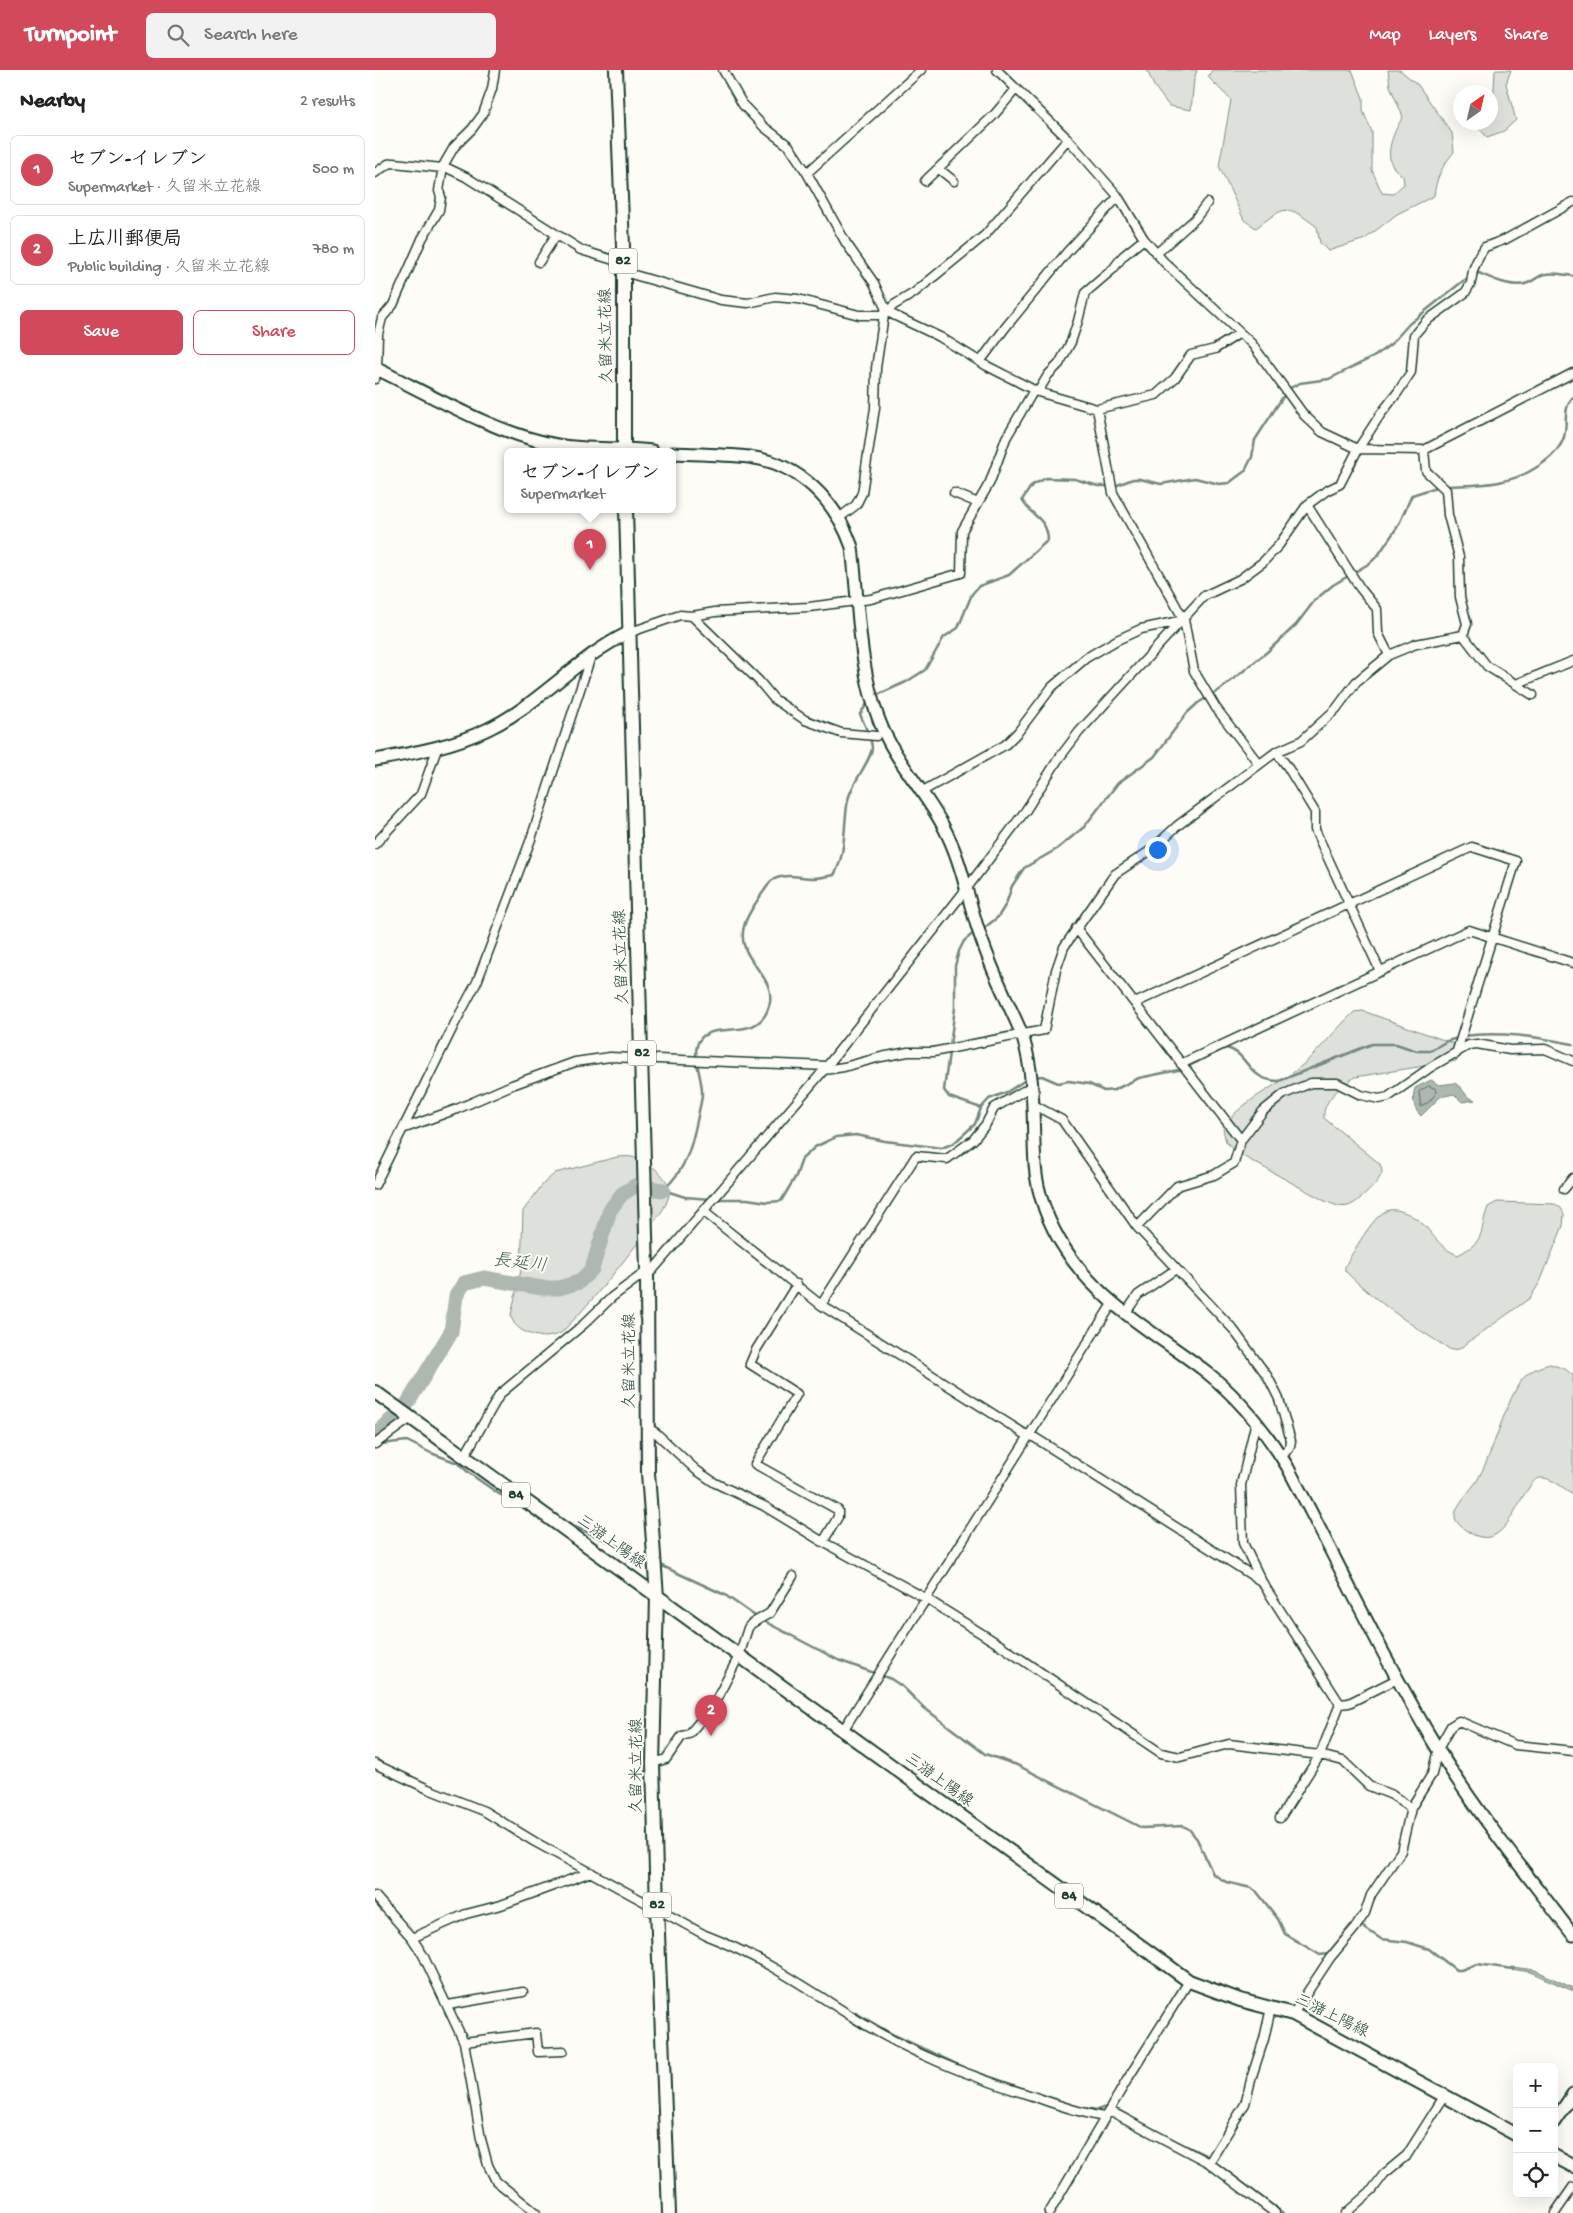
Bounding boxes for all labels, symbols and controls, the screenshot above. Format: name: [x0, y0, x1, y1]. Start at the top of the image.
search box: [146, 13, 496, 58]
text: Turnpoint: [25, 21, 116, 50]
icon: search: [164, 21, 192, 49]
text: Search here: [204, 24, 298, 47]
text: Map: [1369, 25, 1401, 46]
text: Layers: [1429, 25, 1476, 46]
text: Share: [1504, 25, 1548, 46]
north arrow: [1453, 85, 1498, 130]
text: Nearby: [20, 90, 85, 115]
text: 2 results: [300, 93, 355, 112]
text: セブン-イレブン: [68, 149, 207, 172]
text: 1: [34, 161, 40, 180]
text: 500 m: [312, 161, 354, 180]
text: Supermarket · 久留米立花線: [68, 179, 261, 198]
text: 上広川郵便局: [68, 229, 182, 252]
text: 2: [33, 241, 41, 260]
text: 780 m: [313, 241, 354, 260]
road number: 82: [609, 248, 637, 274]
text: Public building · 久留米立花線: [68, 259, 270, 278]
street label: 久留米立花線: [596, 288, 618, 384]
button: Save: [20, 310, 183, 355]
button: Share: [193, 310, 355, 355]
popup: [504, 448, 676, 513]
text: セブン-イレブン: [521, 463, 659, 486]
text: Supermarket: [521, 486, 605, 505]
pin: 1: [574, 529, 606, 570]
your location: [1145, 837, 1171, 863]
street label: 久留米立花線: [610, 909, 634, 1005]
road number: 82: [628, 1040, 656, 1066]
water label: 長延川: [492, 1250, 548, 1278]
street label: 久留米立花線: [620, 1313, 641, 1409]
road number: 84: [502, 1482, 530, 1508]
street label: 三潴上陽線: [572, 1510, 649, 1574]
pin: 2: [695, 1695, 727, 1736]
street label: 久留米立花線: [627, 1718, 648, 1814]
street label: 三潴上陽線: [900, 1748, 977, 1812]
road number: 84: [1055, 1884, 1083, 1908]
road number: 82: [643, 1892, 671, 1918]
street label: 三潴上陽線: [1291, 1989, 1372, 2043]
map controls: [1513, 2063, 1558, 2198]
button: +: [1513, 2063, 1558, 2108]
button: −: [1513, 2108, 1558, 2153]
button: locate: [1513, 2153, 1558, 2198]

